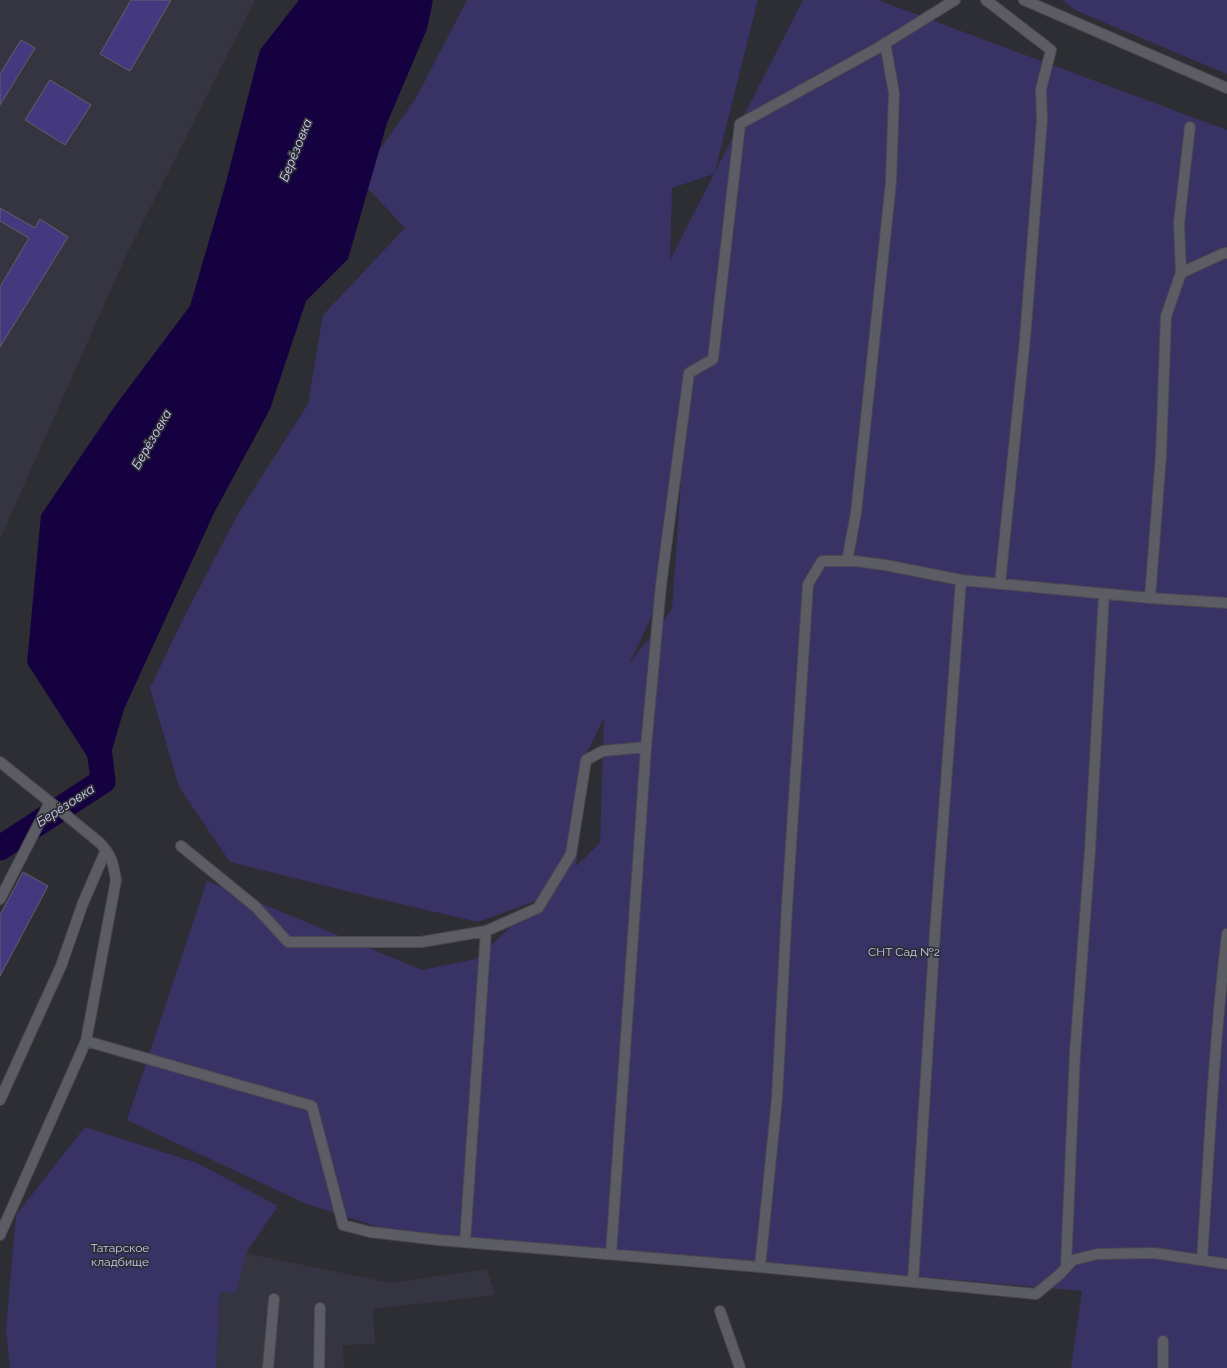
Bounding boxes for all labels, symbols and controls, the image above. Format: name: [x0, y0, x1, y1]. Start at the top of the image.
water label: Берёзовка: [276, 116, 315, 184]
water label: Берёзовка: [128, 407, 175, 472]
water label: Берёзовка: [33, 781, 97, 830]
park label: СНТ Сад №2: [868, 945, 940, 959]
park label: Татарское кладбище: [91, 1241, 149, 1269]

